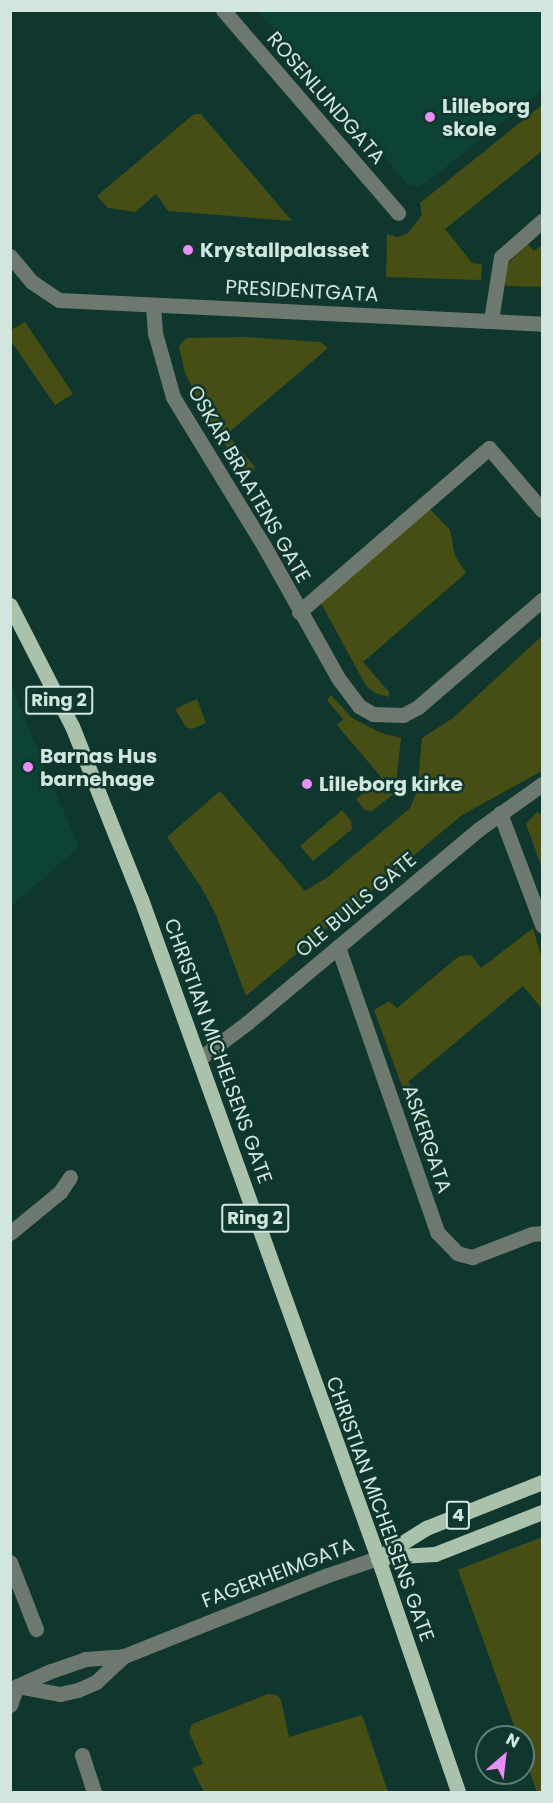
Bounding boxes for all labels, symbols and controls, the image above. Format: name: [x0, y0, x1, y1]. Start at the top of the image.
street label: ROSENLUNDGATA: [262, 27, 390, 169]
place label: Lilleborg skole: [442, 94, 530, 141]
marker: Lilleborg skole: [423, 110, 437, 124]
place label: Krystallpalasset: [200, 238, 369, 262]
marker: Krystallpalasset: [181, 243, 195, 257]
street label: PRESIDENTGATA: [225, 275, 379, 307]
street label: OSKAR BRAATENS GATE: [183, 381, 315, 587]
road number: Ring 2: [25, 685, 94, 715]
place label: Barnas Hus barnehage: [40, 744, 157, 791]
marker: Barnas Hus barnehage: [21, 760, 35, 774]
place label: Lilleborg kirke: [319, 772, 463, 796]
marker: Lilleborg kirke: [300, 777, 314, 791]
street label: OLE BULLS GATE: [291, 848, 421, 962]
street label: CHRISTIAN MICHELSENS GATE: [159, 915, 277, 1187]
street label: ASKERGATA: [397, 1082, 457, 1196]
road number: Ring 2: [220, 1203, 290, 1233]
street label: CHRISTIAN MICHELSENS GATE: [321, 1373, 439, 1645]
road number: 4: [444, 1500, 472, 1530]
street label: FAGERHEIMGATA: [198, 1533, 358, 1613]
north arrow: [475, 1725, 535, 1785]
text: N: [502, 1727, 523, 1753]

